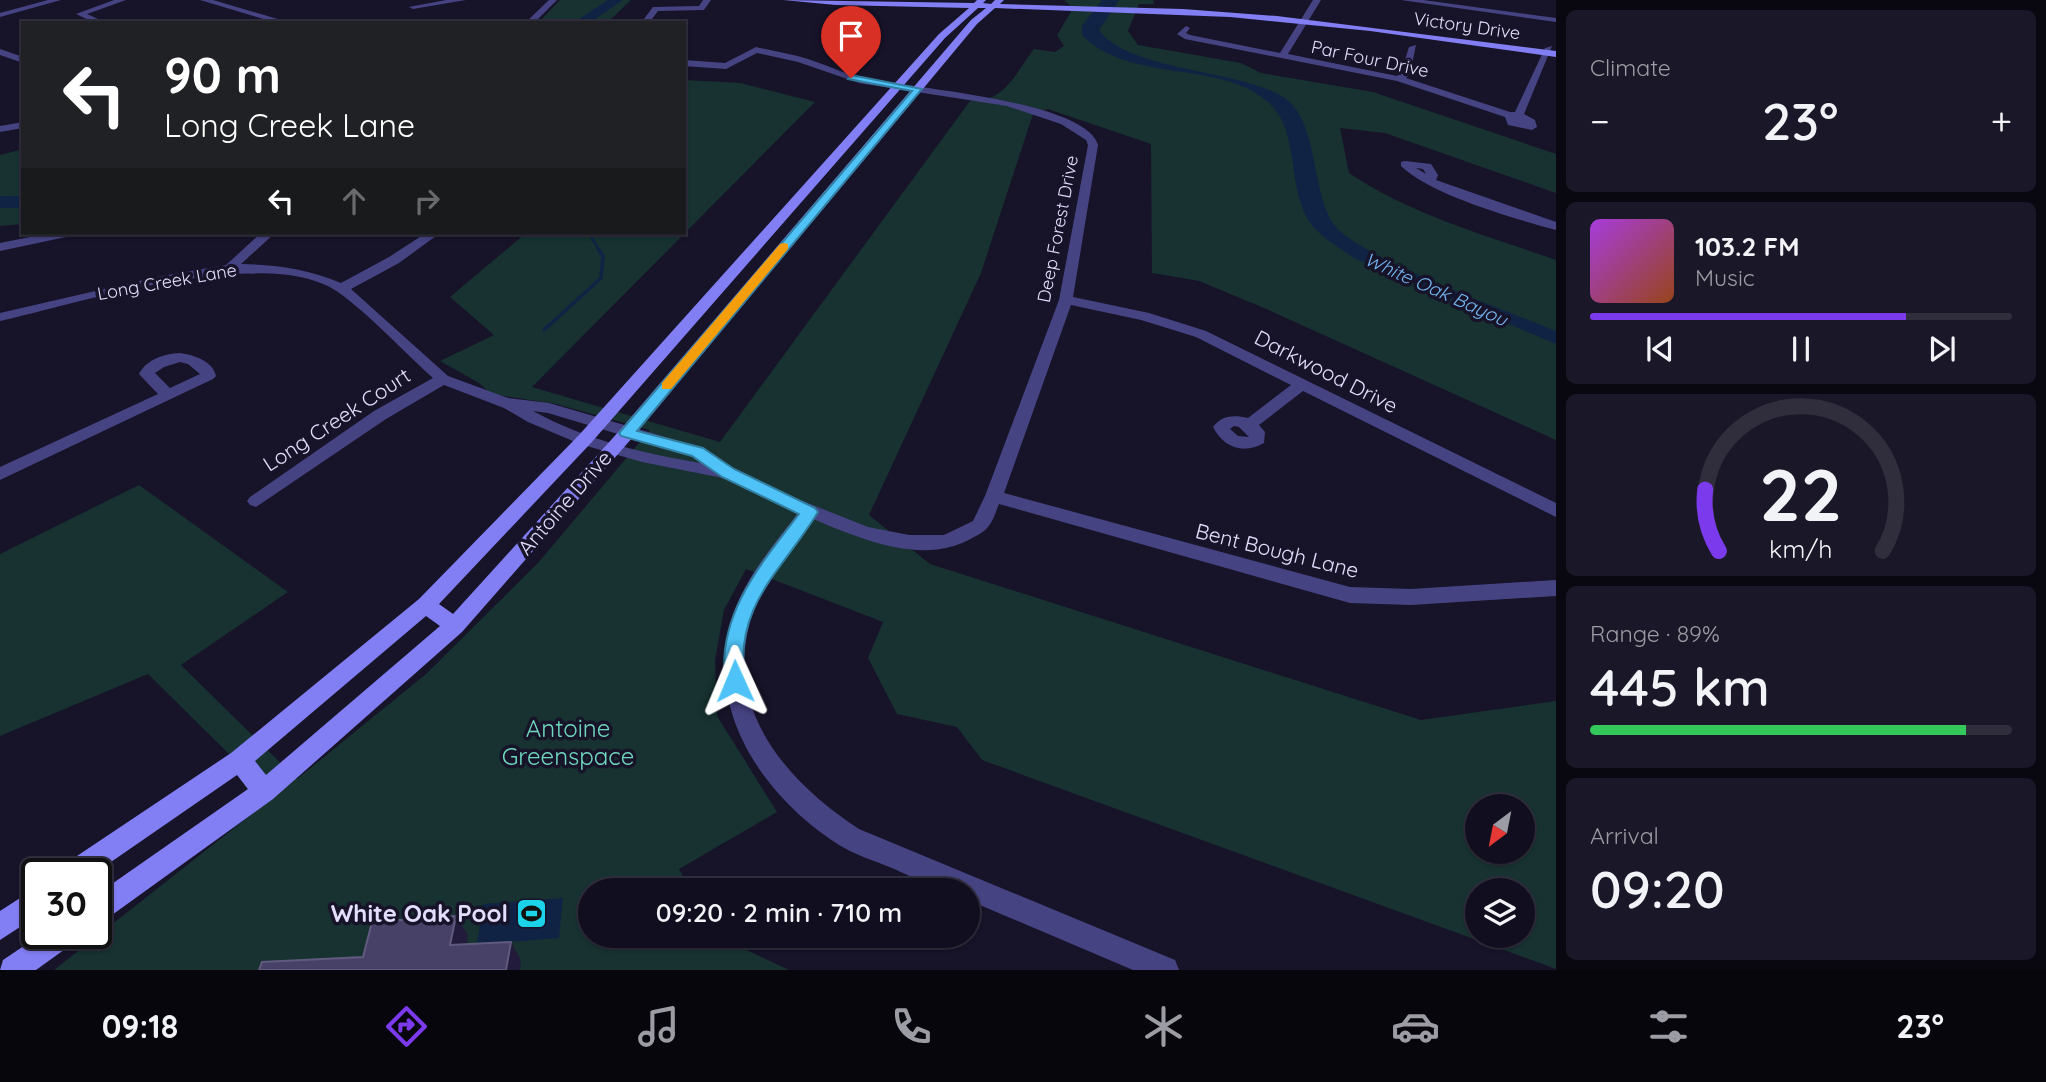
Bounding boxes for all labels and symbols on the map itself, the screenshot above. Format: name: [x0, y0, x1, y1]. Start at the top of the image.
pin: [821, 6, 881, 78]
street label: Victory Drive: [1412, 7, 1522, 44]
street label: Par Four Drive: [1309, 35, 1431, 82]
street label: Deep Forest Drive: [1032, 153, 1083, 304]
water label: White Oak Bayou: [1361, 247, 1512, 332]
street label: Long Creek Lane: [95, 258, 238, 305]
street label: Darkwood Drive: [1250, 324, 1402, 418]
street label: Long Creek Court: [258, 362, 415, 476]
street label: Antoine Drive: [512, 445, 617, 560]
street label: Bent Bough Lane: [1193, 517, 1362, 583]
position arrow: [698, 644, 772, 718]
park label: Antoine Greenspace: [502, 713, 634, 771]
north arrow: [1465, 794, 1535, 864]
speed limit sign: 30: [21, 858, 112, 949]
sports icon: White Oak Pool: [514, 897, 548, 931]
place label: White Oak Pool: [331, 898, 508, 928]

